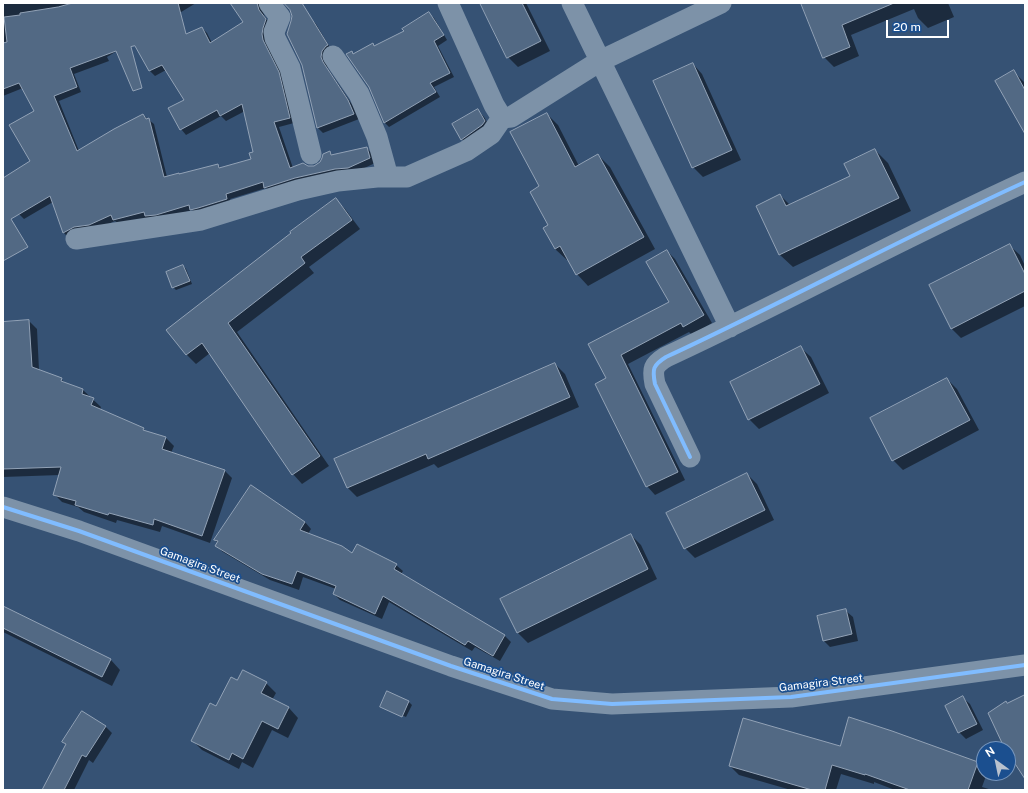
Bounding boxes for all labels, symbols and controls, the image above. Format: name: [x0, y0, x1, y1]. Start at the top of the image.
scale bar: [888, 12, 951, 38]
text: 20 m: [893, 20, 921, 34]
street label: Gamagira Street: [158, 544, 242, 586]
street label: Gamagira Street: [462, 655, 546, 693]
street label: Gamagira Street: [778, 671, 864, 695]
north arrow: [976, 741, 1016, 781]
text: N: [983, 744, 997, 759]

